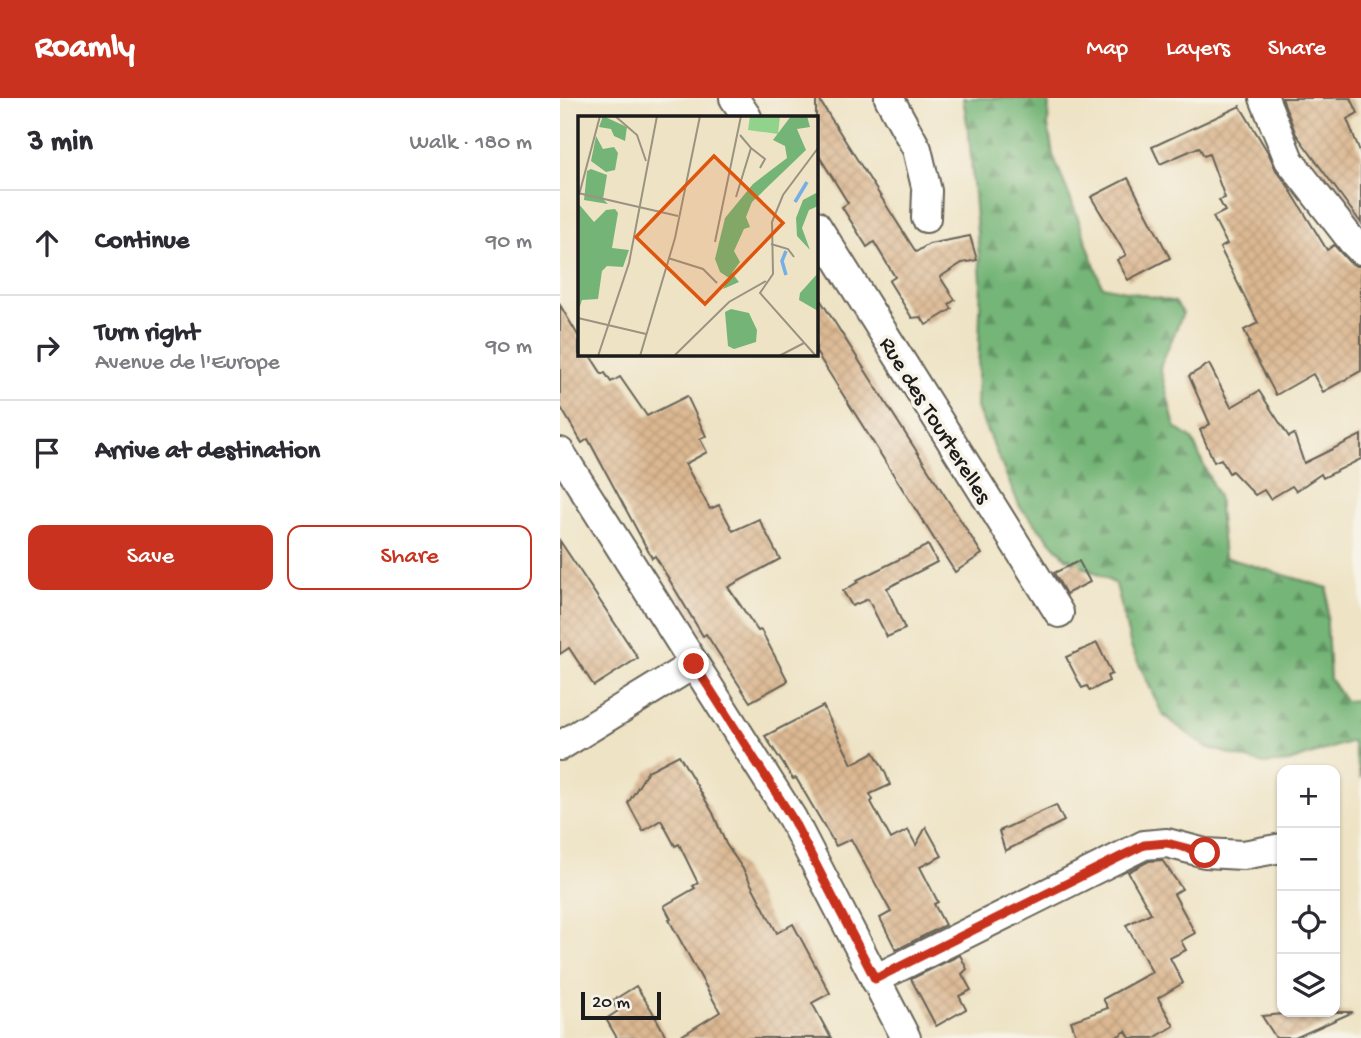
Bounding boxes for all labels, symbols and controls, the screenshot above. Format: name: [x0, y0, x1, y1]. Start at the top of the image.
text: Roamly: [35, 30, 135, 68]
text: Map: [1086, 35, 1128, 64]
text: Layers: [1166, 35, 1230, 64]
text: Share: [1268, 35, 1326, 64]
inset map: [578, 116, 817, 355]
text: 3 min: [28, 126, 93, 161]
text: Walk · 180 m: [410, 130, 532, 157]
icon: ahead: [28, 224, 66, 262]
text: Continue: [95, 227, 189, 258]
text: 90 m: [486, 229, 532, 256]
text: Turn right: [95, 319, 199, 350]
icon: right: [28, 329, 66, 367]
street label: Rue des Tourterelles: [872, 333, 996, 509]
text: 90 m: [486, 334, 532, 361]
text: Avenue de l'Europe: [95, 350, 280, 377]
icon: arrive: [28, 434, 66, 472]
text: Arrive at destination: [95, 437, 320, 468]
button: Save: [28, 525, 273, 590]
button: Share: [287, 525, 532, 590]
route end: [678, 648, 709, 679]
map controls: [1277, 765, 1340, 1017]
button: +: [1277, 765, 1340, 828]
button: −: [1277, 828, 1340, 891]
route start: [1189, 837, 1220, 868]
button: locate: [1277, 891, 1340, 954]
button: layers: [1277, 954, 1340, 1017]
scale bar: [581, 989, 662, 1021]
text: 20 m: [592, 992, 630, 1015]

